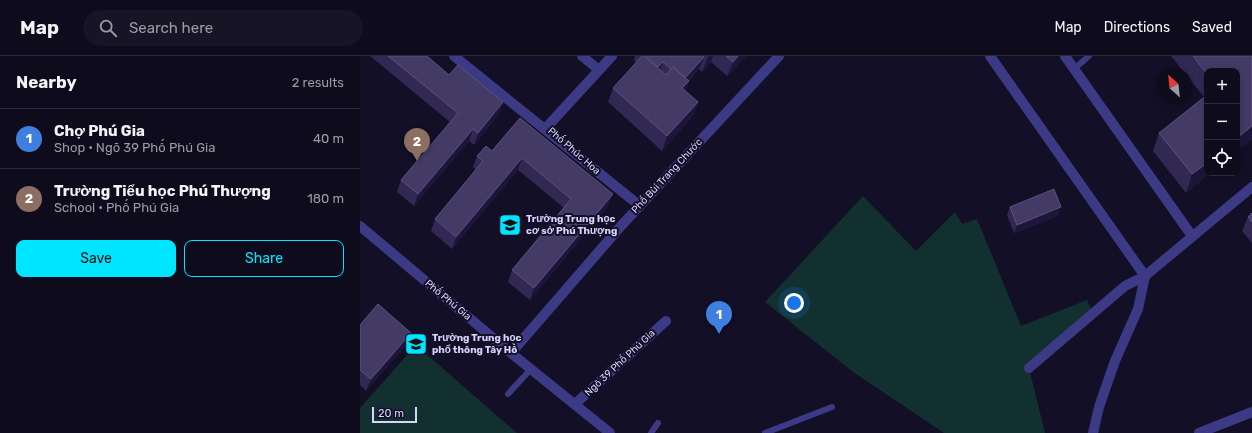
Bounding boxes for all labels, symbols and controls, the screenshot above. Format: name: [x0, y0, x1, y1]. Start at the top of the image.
search box: [83, 10, 363, 46]
text: Map: [20, 16, 59, 39]
icon: search: [97, 17, 119, 39]
text: Search here: [129, 19, 213, 37]
text: Map: [1055, 19, 1082, 36]
text: Directions: [1104, 19, 1170, 36]
text: Saved: [1192, 19, 1232, 36]
north arrow: [1156, 68, 1192, 104]
map controls: [1204, 68, 1240, 176]
button: +: [1204, 68, 1240, 104]
text: Nearby: [16, 72, 77, 92]
text: 2 results: [292, 75, 344, 90]
button: −: [1204, 104, 1240, 140]
text: Chợ Phú Gia: [54, 122, 145, 140]
street label: Phố Phúc Hoa: [545, 124, 603, 177]
pin: 2: [404, 128, 430, 161]
text: 1: [26, 131, 32, 146]
text: 40 m: [313, 131, 344, 146]
street label: Phố Bùi Trang Chước: [628, 135, 705, 216]
text: Shop · Ngõ 39 Phố Phú Gia: [54, 140, 215, 155]
button: locate: [1204, 140, 1240, 176]
text: Trường Tiểu học Phú Thượng: [54, 182, 271, 200]
text: 2: [25, 191, 33, 206]
text: 180 m: [307, 191, 344, 206]
text: School · Phố Phú Gia: [54, 200, 179, 215]
school or university icon: Trường Trung học cơ sở Phú Thượng: [497, 212, 523, 238]
place label: Trường Trung học cơ sở Phú Thượng: [526, 213, 617, 237]
button: Save: [16, 240, 176, 277]
button: Share: [184, 240, 344, 277]
street label: Phố Phú Gia: [423, 276, 474, 323]
your location: [784, 293, 804, 313]
pin: 1: [706, 301, 732, 334]
street label: Ngõ 39 Phố Phú Gia: [582, 326, 658, 399]
school or university icon: Trường Trung học phổ thông Tây Hồ: [403, 331, 429, 357]
place label: Trường Trung học phổ thông Tây Hồ: [432, 332, 522, 356]
scale bar: [372, 405, 417, 424]
text: 20 m: [378, 407, 404, 420]

